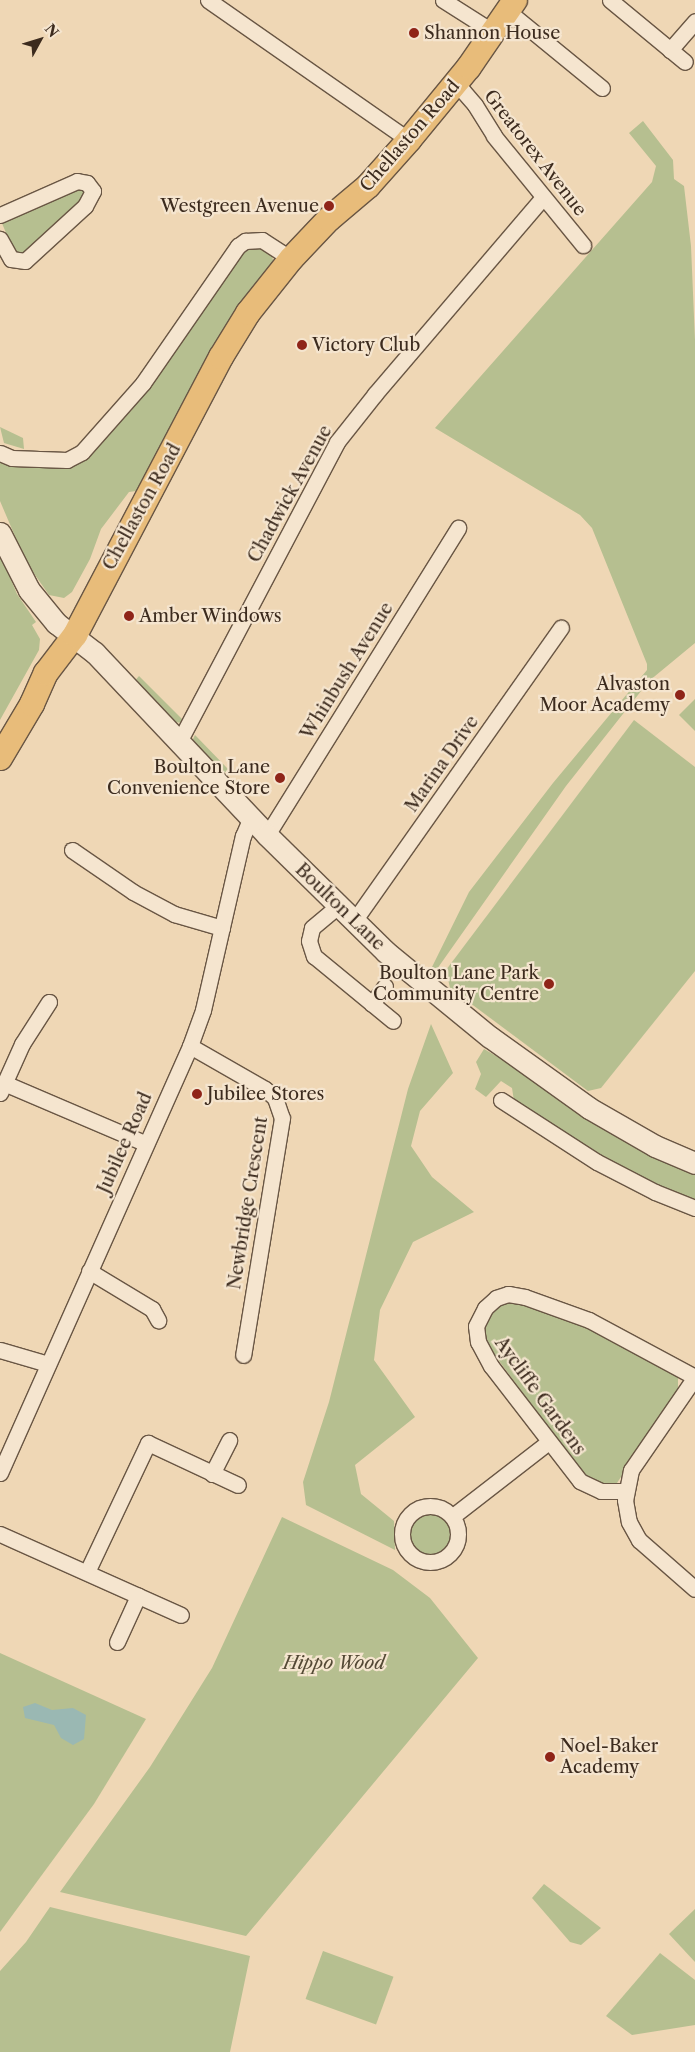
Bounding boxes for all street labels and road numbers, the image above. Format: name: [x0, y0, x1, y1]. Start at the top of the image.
street label: Chellaston Road: [356, 76, 464, 196]
street label: Greatorex Avenue: [479, 85, 591, 221]
street label: Chadwick Avenue: [243, 421, 337, 567]
street label: Chellaston Road: [98, 440, 186, 574]
street label: Whinbush Avenue: [296, 598, 398, 744]
street label: Marina Drive: [401, 712, 483, 816]
street label: Boulton Lane: [291, 859, 389, 955]
street label: Jubilee Road: [93, 1089, 157, 1197]
street label: Newbridge Crescent: [224, 1115, 272, 1291]
street label: Aycliffe Gardens: [490, 1333, 590, 1459]

